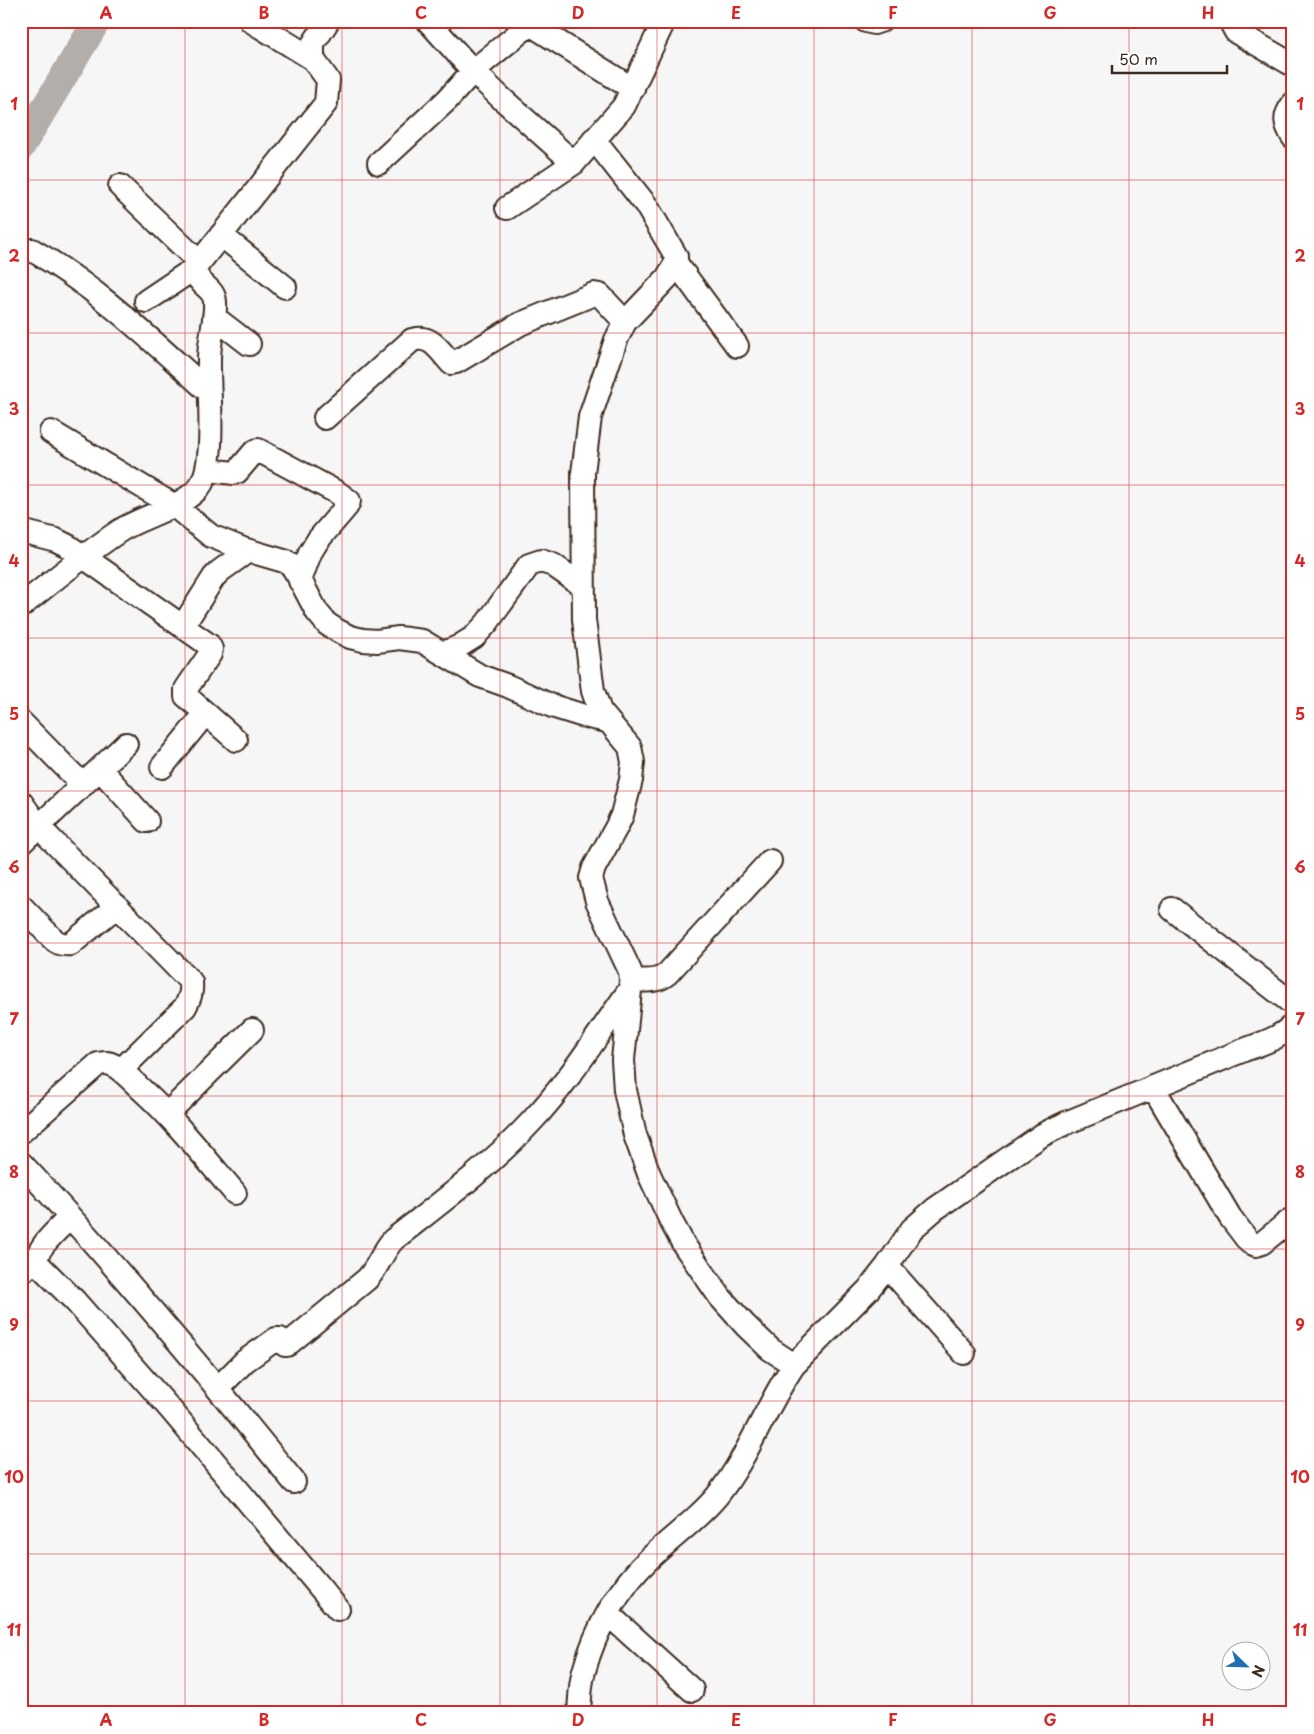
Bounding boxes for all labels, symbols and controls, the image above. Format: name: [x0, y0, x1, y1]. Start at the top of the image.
text: A: [100, 0, 113, 24]
text: B: [259, 0, 270, 24]
text: C: [415, 0, 427, 24]
text: D: [572, 0, 584, 24]
text: E: [731, 0, 741, 24]
text: F: [888, 0, 898, 24]
text: G: [1043, 0, 1057, 24]
text: H: [1202, 0, 1214, 24]
scale bar: [1112, 42, 1226, 74]
text: 50 m: [1119, 47, 1158, 70]
text: 1: [10, 91, 18, 115]
text: 1: [1296, 91, 1304, 115]
text: 2: [8, 243, 20, 267]
text: 2: [1294, 243, 1306, 267]
text: 3: [9, 396, 19, 420]
text: 3: [1295, 396, 1305, 420]
text: 4: [9, 548, 20, 572]
text: 4: [1295, 548, 1306, 572]
text: 5: [9, 701, 19, 725]
text: 5: [1295, 701, 1305, 725]
text: 6: [8, 854, 20, 878]
text: 6: [1294, 854, 1306, 878]
text: 7: [9, 1006, 19, 1030]
text: 7: [1295, 1006, 1305, 1030]
text: 8: [9, 1159, 19, 1183]
text: 8: [1295, 1159, 1305, 1183]
text: 9: [9, 1312, 19, 1336]
text: 9: [1295, 1312, 1305, 1336]
text: 10: [4, 1464, 24, 1488]
text: 10: [1290, 1464, 1310, 1488]
text: 11: [7, 1617, 21, 1641]
text: 11: [1293, 1617, 1307, 1641]
north arrow: [1222, 1642, 1272, 1692]
text: N: [1247, 1662, 1270, 1680]
text: A: [100, 1707, 113, 1731]
text: B: [259, 1707, 270, 1731]
text: C: [415, 1707, 427, 1731]
text: D: [572, 1707, 584, 1731]
text: E: [731, 1707, 741, 1731]
text: F: [888, 1707, 898, 1731]
text: G: [1043, 1707, 1057, 1731]
text: H: [1202, 1707, 1214, 1731]

